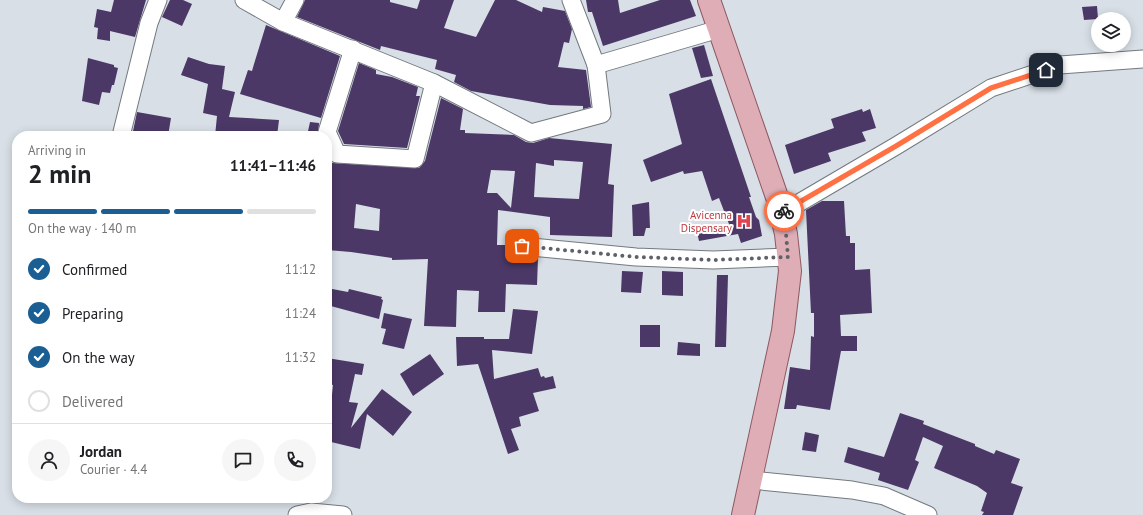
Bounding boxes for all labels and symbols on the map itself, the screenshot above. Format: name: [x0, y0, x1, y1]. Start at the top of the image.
pin: [1029, 53, 1063, 87]
courier: [764, 191, 804, 231]
place label: Avicenna Dispensary: [681, 208, 733, 235]
hospital icon: Avicenna Dispensary: [735, 212, 753, 230]
pin: [505, 229, 539, 263]

